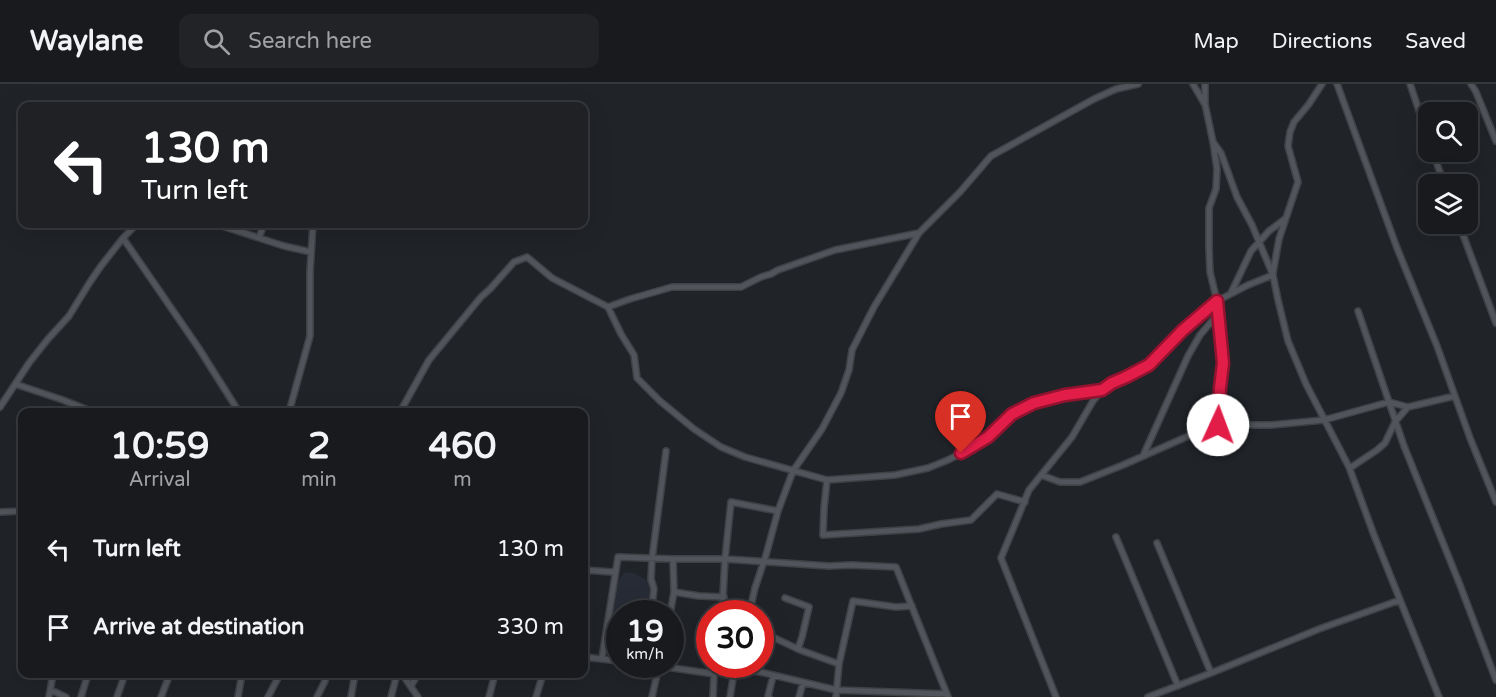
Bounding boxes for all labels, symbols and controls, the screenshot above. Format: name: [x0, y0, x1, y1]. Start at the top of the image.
search box: [179, 14, 599, 68]
text: Waylane: [30, 24, 143, 58]
icon: search: [200, 25, 233, 58]
text: Search here: [248, 28, 372, 54]
text: Map: [1193, 29, 1239, 54]
text: Directions: [1272, 29, 1372, 54]
text: Saved: [1405, 29, 1466, 54]
map controls: [1418, 102, 1478, 234]
button: search: [1418, 102, 1478, 162]
text: 130 m: [141, 123, 270, 174]
icon: left: [42, 126, 120, 204]
text: Turn left: [141, 174, 248, 207]
button: layers: [1418, 174, 1478, 234]
pin: [935, 391, 986, 453]
position arrow: [1186, 393, 1250, 457]
icon: arrive: [944, 400, 977, 433]
text: 10:59: [110, 425, 210, 468]
text: 2: [308, 425, 330, 468]
text: 460: [428, 425, 496, 468]
text: Arrival: [129, 468, 191, 492]
text: min: [301, 468, 337, 492]
text: m: [453, 468, 472, 492]
icon: left: [42, 533, 75, 566]
text: Turn left: [93, 536, 181, 562]
text: 130 m: [497, 536, 564, 562]
speed limit sign: 30: [696, 600, 774, 678]
icon: arrive: [42, 611, 75, 644]
text: 19: [626, 613, 664, 650]
text: Arrive at destination: [93, 614, 304, 640]
text: 330 m: [497, 614, 564, 640]
text: km/h: [626, 645, 664, 663]

